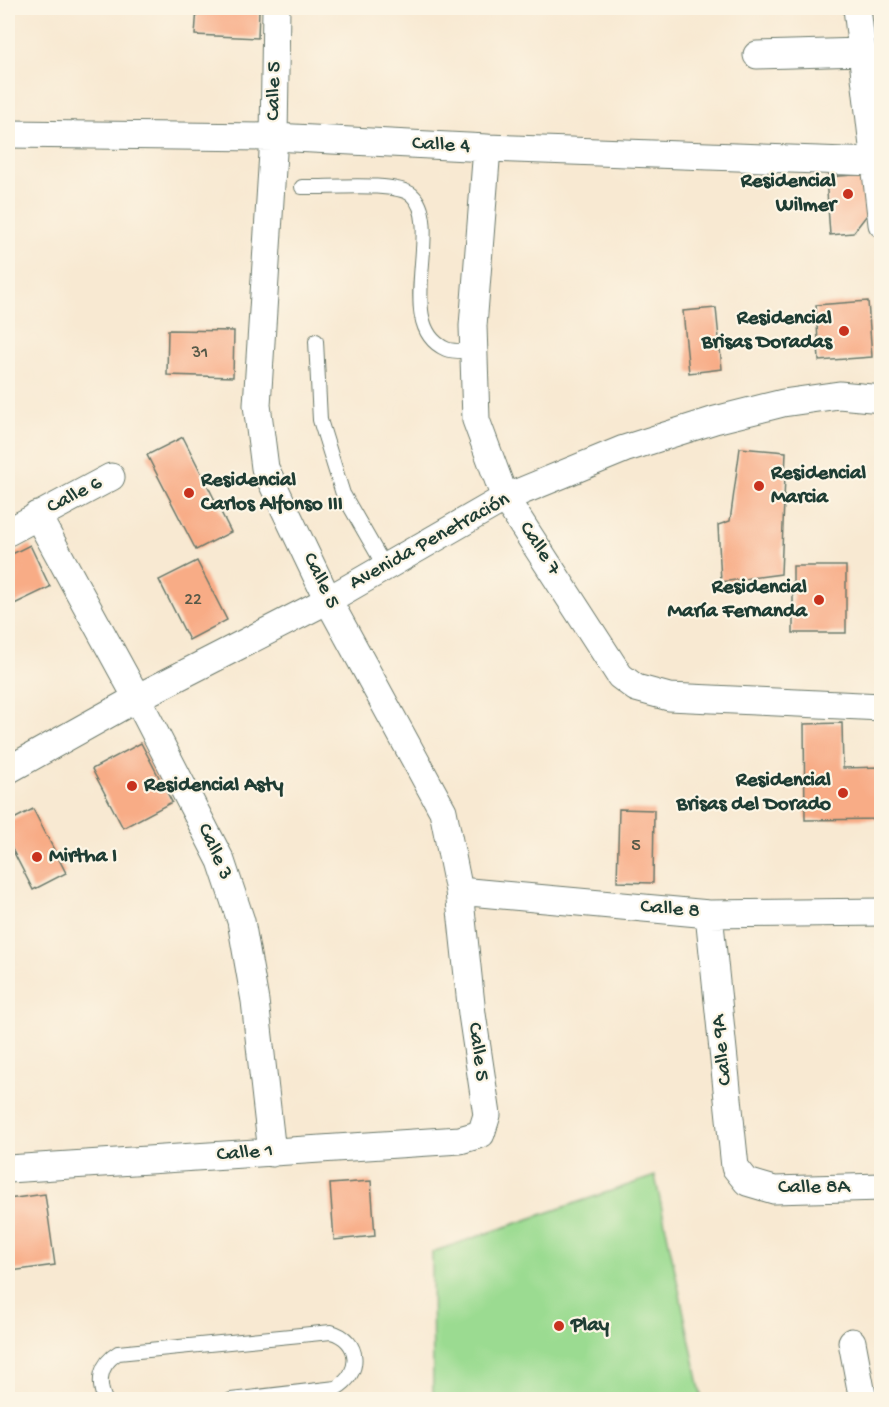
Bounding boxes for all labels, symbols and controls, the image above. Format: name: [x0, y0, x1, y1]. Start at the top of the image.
street label: Calle 5: [262, 61, 288, 121]
street label: Calle 4: [411, 132, 471, 160]
place label: Residencial Wilmer: [740, 170, 839, 219]
marker: Residencial Wilmer: [841, 187, 855, 201]
place label: Residencial Brisas Doradas: [701, 307, 833, 356]
marker: Residencial Brisas Doradas: [837, 324, 851, 338]
house number: 31: [191, 343, 208, 364]
place label: Residencial Marcia: [770, 462, 867, 511]
place label: Residencial Carlos Alfonso III: [200, 469, 343, 518]
street label: Calle 6: [43, 471, 107, 520]
marker: Residencial Marcia: [752, 479, 766, 493]
marker: Residencial Carlos Alfonso III: [182, 486, 196, 500]
street label: Avenida Penetración: [345, 488, 515, 596]
street label: Calle 7: [512, 517, 566, 581]
street label: Calle 5: [296, 549, 344, 613]
place label: Residencial María Fernanda: [668, 576, 808, 625]
house number: 22: [184, 590, 202, 611]
marker: Residencial María Fernanda: [812, 593, 826, 607]
place label: Residencial Brisas del Dorado: [676, 769, 831, 818]
place label: Residencial Asty: [143, 774, 284, 799]
marker: Residencial Asty: [125, 779, 139, 793]
marker: Residencial Brisas del Dorado: [836, 786, 850, 800]
street label: Calle 3: [191, 820, 237, 884]
house number: 5: [631, 836, 641, 857]
place label: Mirtha I: [49, 845, 117, 870]
marker: Mirtha I: [30, 850, 44, 864]
street label: Calle 8: [639, 895, 701, 925]
street label: Calle 9A: [707, 1012, 739, 1087]
street label: Calle 5: [461, 1021, 493, 1083]
street label: Calle 1: [216, 1140, 274, 1168]
street label: Calle 8A: [778, 1176, 852, 1201]
place label: Play: [570, 1314, 610, 1339]
marker: Play: [552, 1319, 566, 1333]

